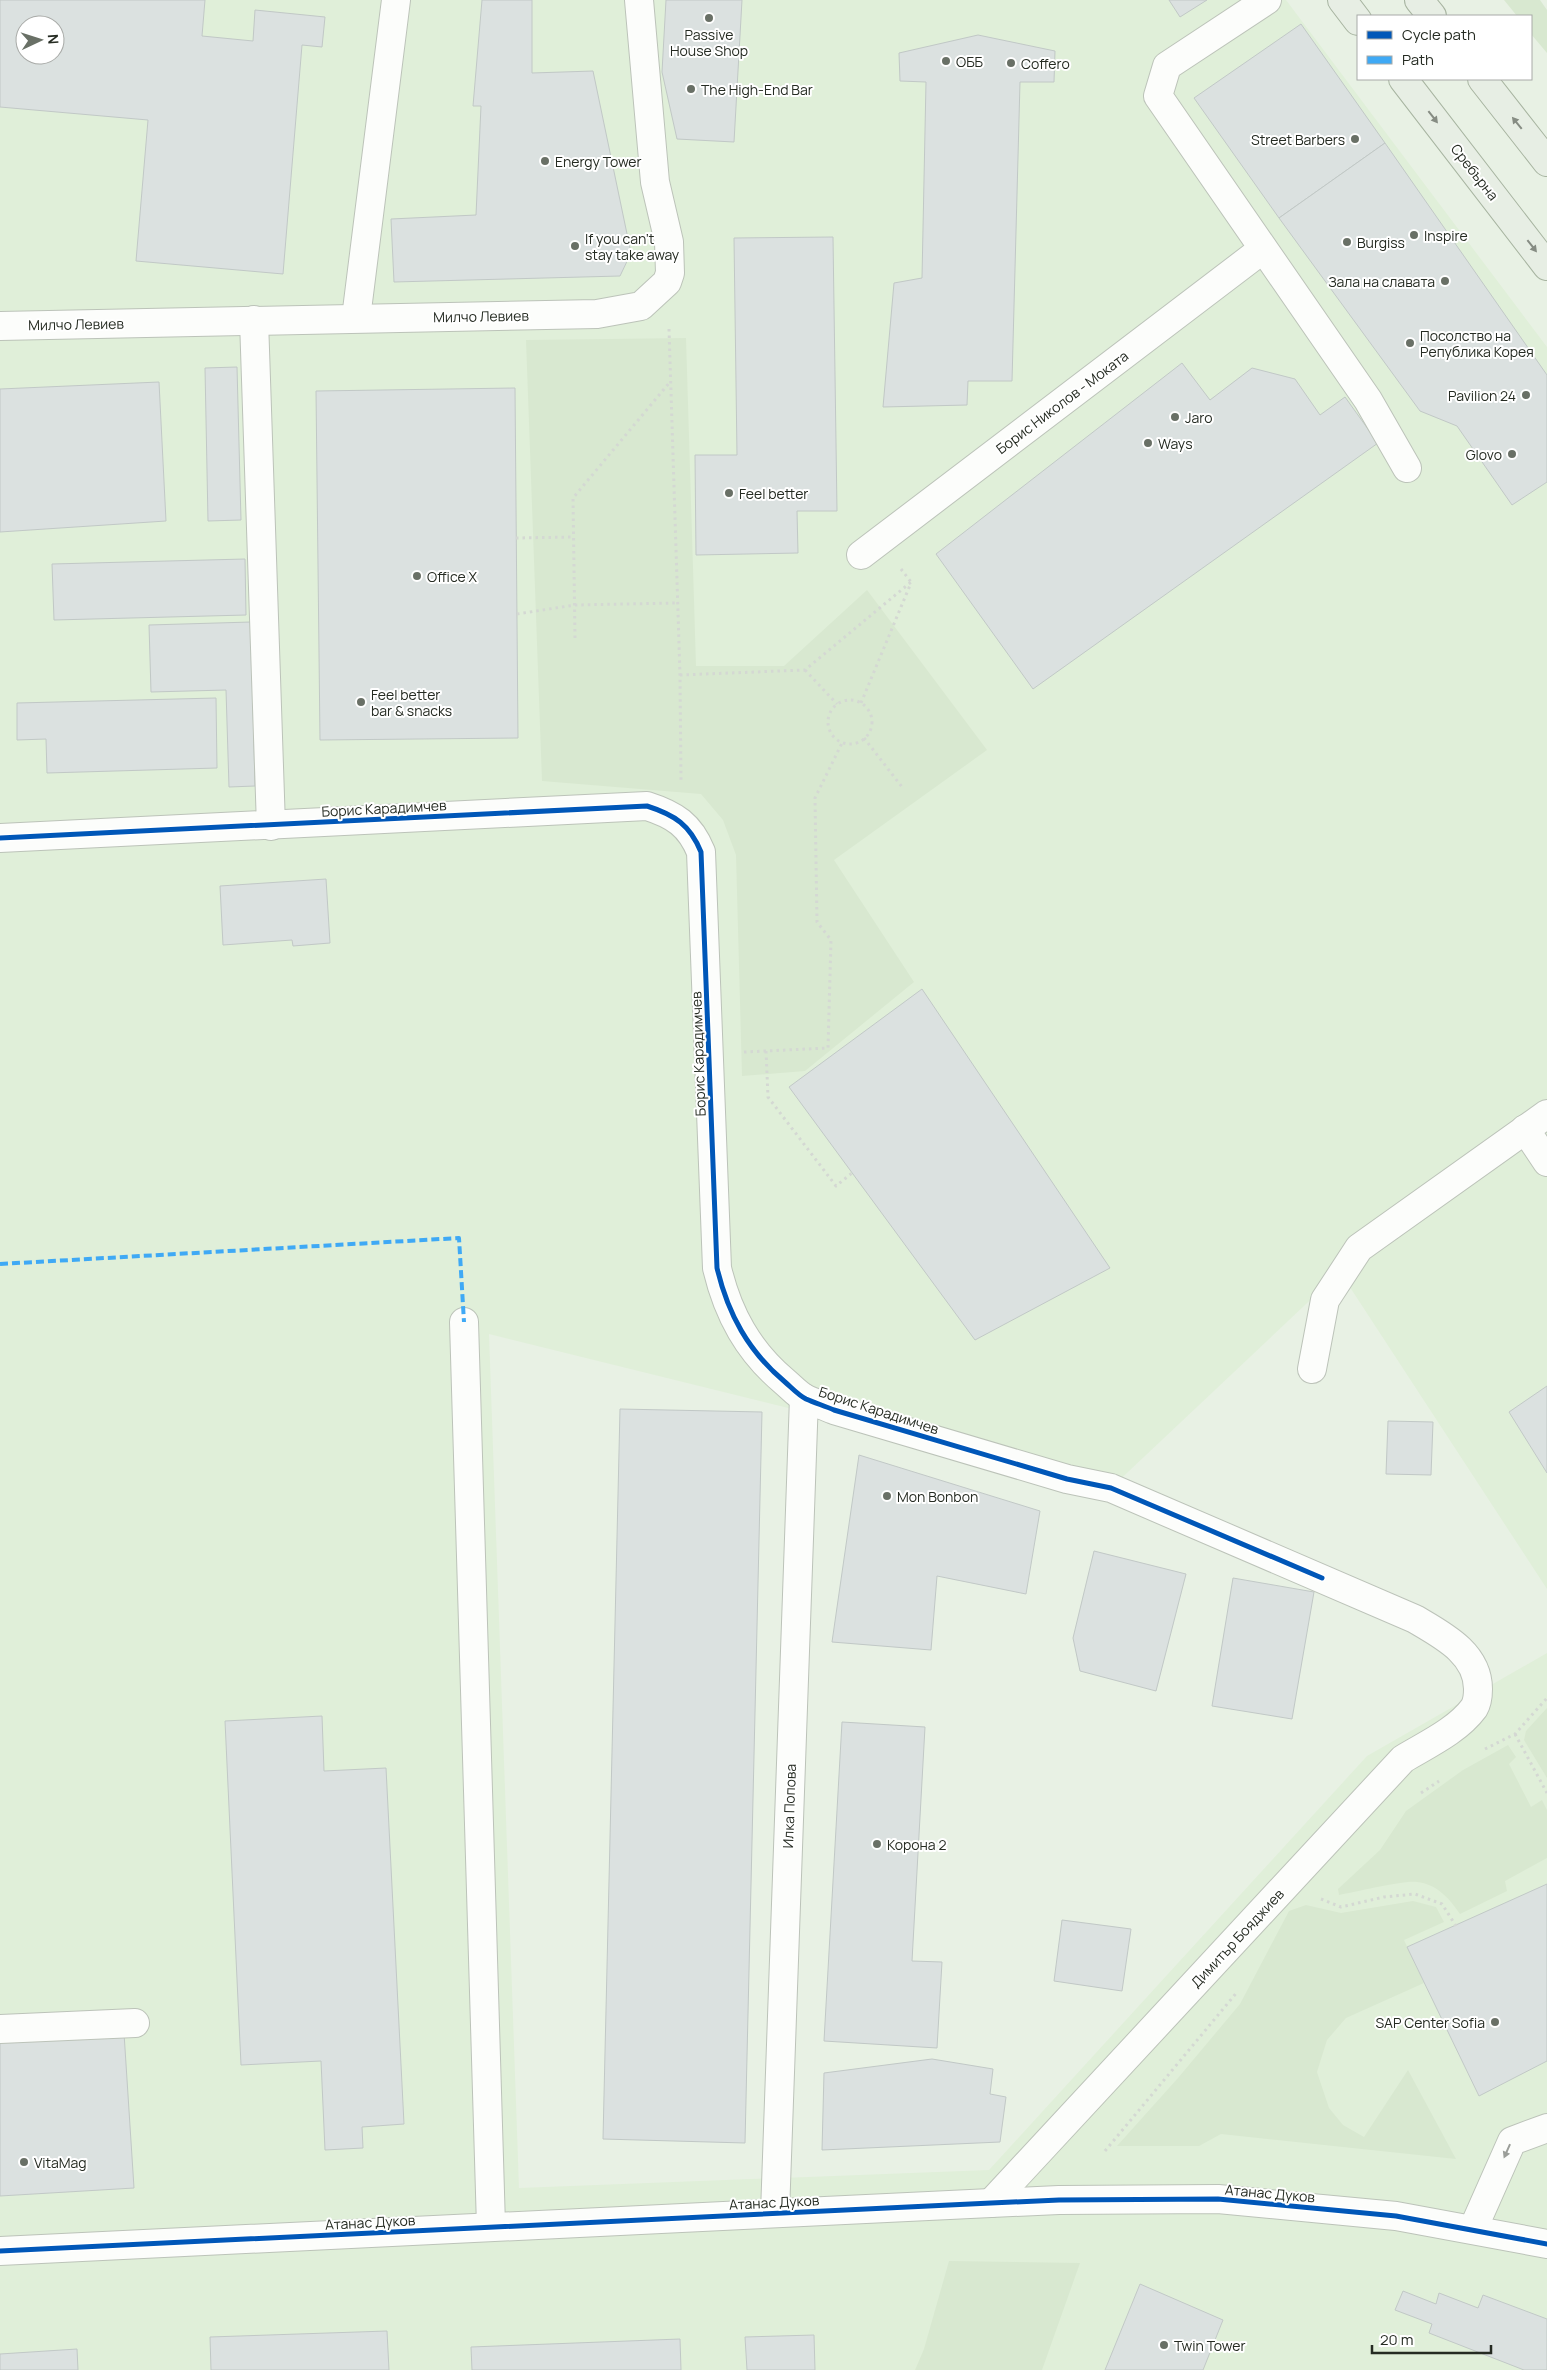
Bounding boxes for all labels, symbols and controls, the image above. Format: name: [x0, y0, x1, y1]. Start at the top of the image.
marker: Passive House Shop: [703, 12, 715, 24]
north arrow: [15, 15, 65, 65]
legend: [1357, 15, 1532, 80]
text: Cycle path: [1402, 24, 1476, 45]
place label: Passive House Shop: [670, 25, 748, 60]
text: N: [44, 33, 63, 45]
text: Path: [1402, 49, 1434, 70]
place label: ОББ: [956, 52, 984, 71]
place label: Coffero: [1021, 54, 1070, 73]
marker: ОББ: [940, 55, 952, 67]
marker: Coffero: [1005, 57, 1017, 69]
place label: The High-End Bar: [701, 80, 813, 99]
marker: The High-End Bar: [685, 83, 697, 95]
one-way arrow: [1427, 110, 1438, 123]
one-way arrow: [1512, 117, 1523, 130]
place label: Street Barbers: [1251, 130, 1345, 149]
marker: Street Barbers: [1349, 133, 1361, 145]
street label: Сребърна: [1447, 140, 1503, 204]
place label: Energy Tower: [555, 152, 642, 171]
marker: Energy Tower: [539, 155, 551, 167]
place label: Inspire: [1424, 226, 1468, 245]
place label: If you can't stay take away: [585, 229, 680, 264]
marker: Inspire: [1408, 229, 1420, 241]
place label: Burgiss: [1357, 233, 1405, 252]
marker: Burgiss: [1341, 236, 1353, 248]
one-way arrow: [1526, 239, 1537, 252]
marker: If you can't stay take away: [569, 240, 581, 252]
place label: Зала на славата: [1328, 272, 1435, 291]
marker: Зала на славата: [1439, 275, 1451, 287]
street label: Милчо Левиев: [433, 306, 529, 326]
street label: Милчо Левиев: [28, 314, 124, 334]
place label: Посолство на Република Корея: [1420, 326, 1534, 361]
marker: Посолство на Република Корея: [1404, 337, 1416, 349]
street label: Борис Николов - Моката: [992, 346, 1132, 458]
place label: Pavilion 24: [1448, 386, 1516, 405]
marker: Pavilion 24: [1520, 389, 1532, 401]
place label: Jaro: [1185, 408, 1212, 427]
marker: Jaro: [1169, 411, 1181, 423]
place label: Ways: [1158, 434, 1193, 453]
marker: Ways: [1142, 437, 1154, 449]
place label: Glovo: [1466, 445, 1502, 464]
marker: Glovo: [1506, 448, 1518, 460]
place label: Feel better: [739, 484, 808, 503]
marker: Feel better: [723, 487, 735, 499]
place label: Office X: [427, 567, 477, 586]
marker: Office X: [411, 570, 423, 582]
place label: Feel better bar & snacks: [371, 685, 452, 720]
marker: Feel better bar & snacks: [355, 696, 367, 708]
street label: Борис Карадимчев: [321, 795, 447, 821]
street label: Борис Карадимчев: [686, 991, 710, 1117]
street label: Борис Карадимчев: [817, 1382, 942, 1439]
place label: Mon Bonbon: [897, 1487, 978, 1506]
marker: Mon Bonbon: [881, 1490, 893, 1502]
street label: Илка Попова: [778, 1763, 800, 1849]
place label: Корона 2: [887, 1835, 946, 1854]
marker: Корона 2: [871, 1838, 883, 1850]
street label: Димитър Бояджиев: [1186, 1884, 1288, 1991]
place label: SAP Center Sofia: [1375, 2013, 1485, 2032]
marker: SAP Center Sofia: [1489, 2016, 1501, 2028]
one-way arrow: [1503, 2144, 1511, 2158]
place label: VitaMag: [34, 2153, 87, 2172]
marker: VitaMag: [18, 2156, 30, 2168]
street label: Атанас Дуков: [1224, 2180, 1316, 2206]
street label: Атанас Дуков: [728, 2190, 820, 2214]
street label: Атанас Дуков: [324, 2210, 416, 2234]
scale bar: [1372, 2322, 1491, 2354]
text: 20 m: [1380, 2329, 1413, 2350]
place label: Twin Tower: [1174, 2336, 1246, 2355]
marker: Twin Tower: [1158, 2339, 1170, 2351]

